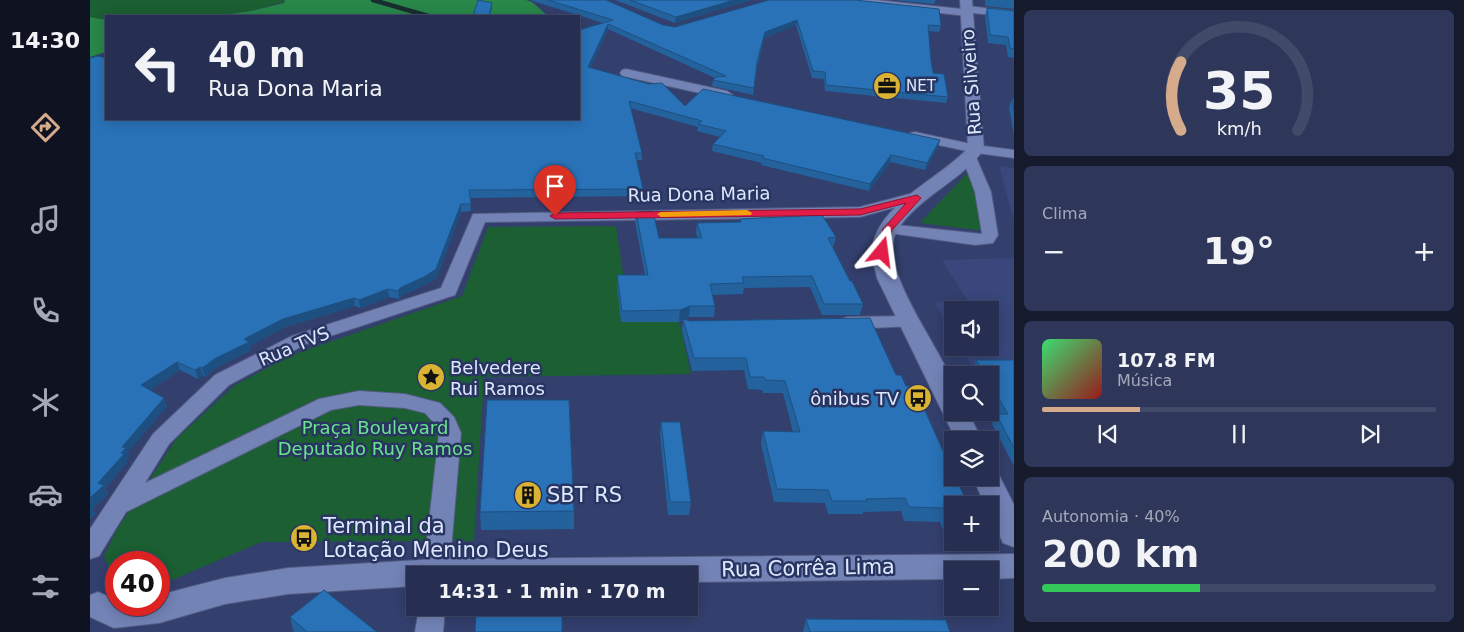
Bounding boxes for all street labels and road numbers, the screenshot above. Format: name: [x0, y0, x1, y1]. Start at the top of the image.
street label: Rua Silveiro: [957, 28, 985, 136]
street label: Rua Dona Maria: [627, 182, 771, 206]
street label: Rua TVS: [256, 322, 332, 370]
street label: Rua Corrêa Lima: [721, 554, 895, 582]

